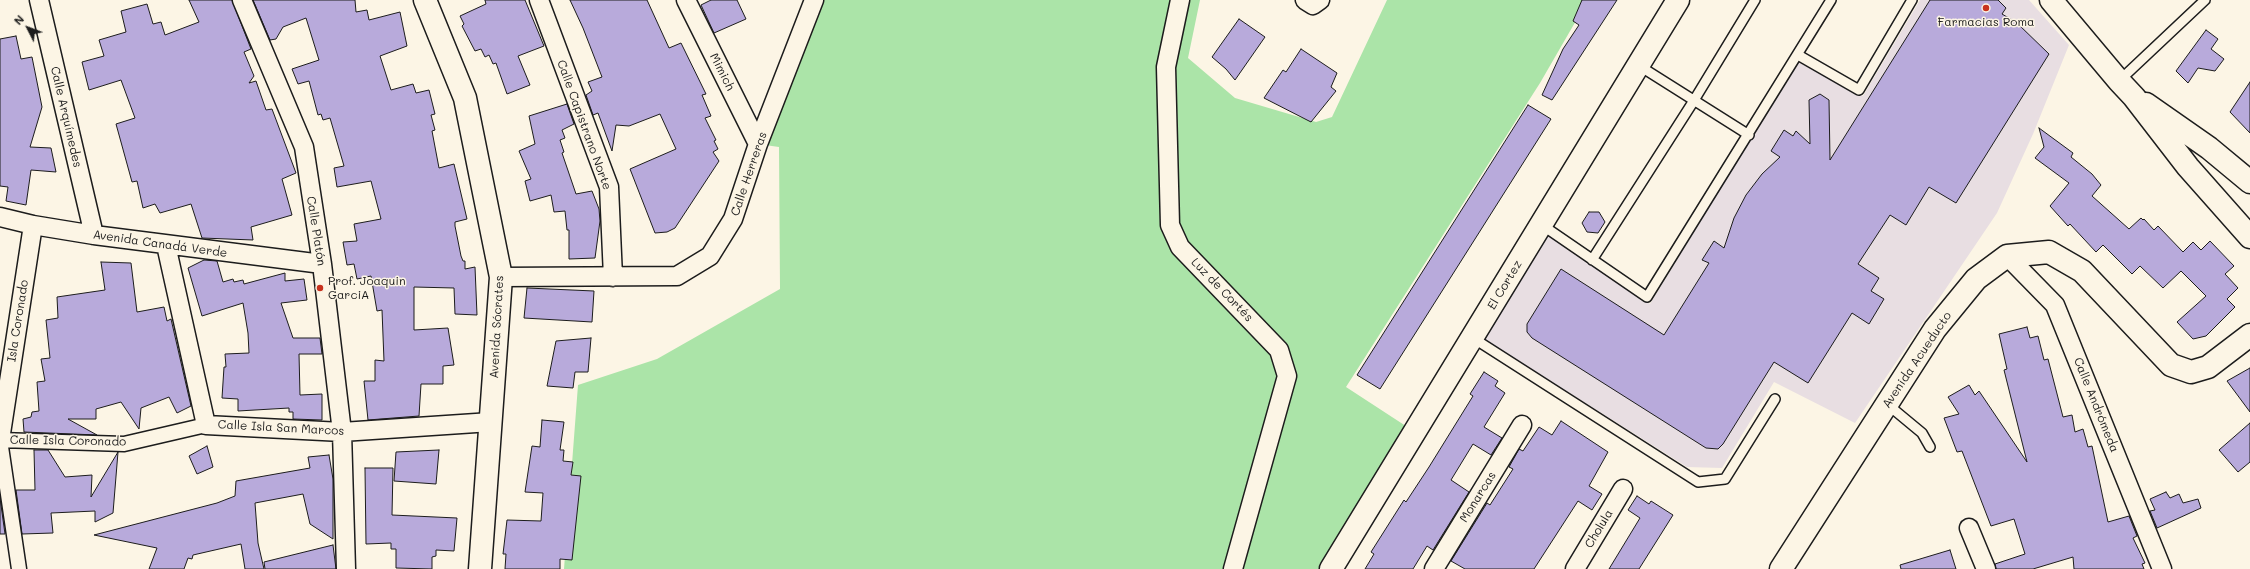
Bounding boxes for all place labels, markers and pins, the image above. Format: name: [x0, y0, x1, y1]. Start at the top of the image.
marker: Farmacias Roma: [1981, 3, 1991, 13]
place label: Farmacias Roma: [1938, 15, 2034, 29]
place label: Prof. Joaquin GarciA: [328, 274, 406, 302]
marker: Prof. Joaquin GarciA: [315, 283, 325, 293]

